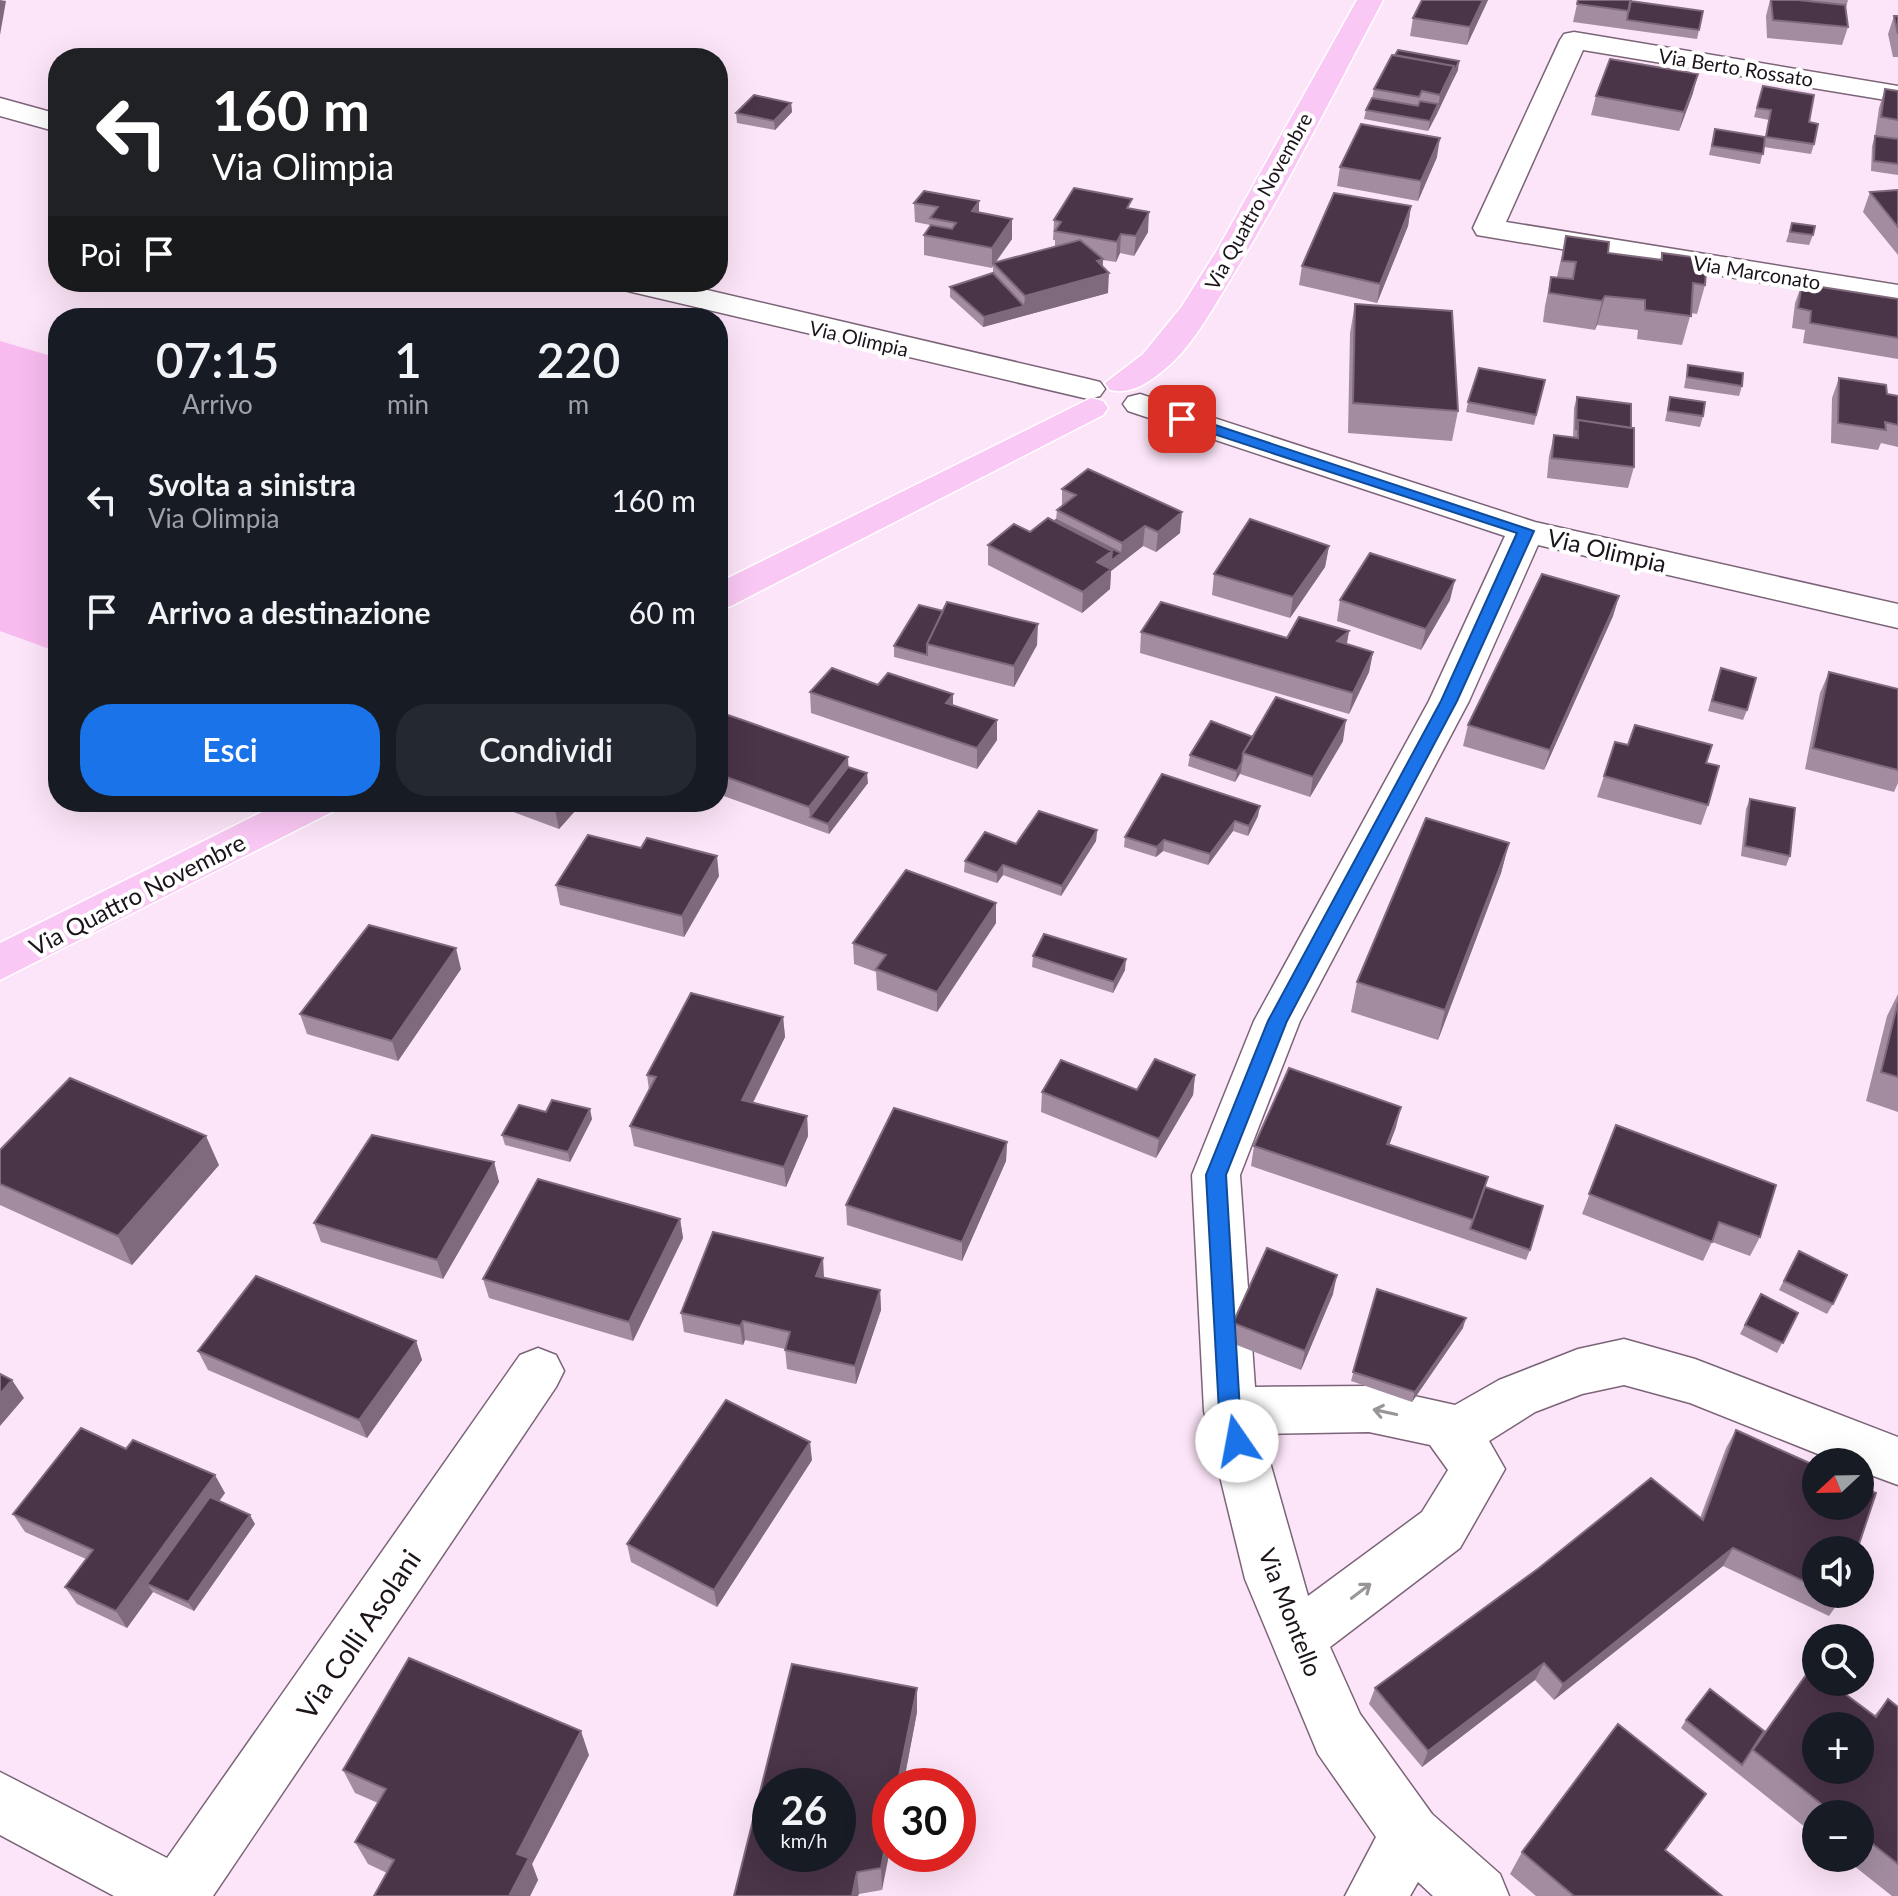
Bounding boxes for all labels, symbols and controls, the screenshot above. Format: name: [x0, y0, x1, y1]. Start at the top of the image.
street label: Via Berto Rossato: [1657, 43, 1815, 91]
text: 160 m: [212, 76, 370, 143]
icon: left: [80, 80, 184, 184]
street label: Via Quattro Novembre: [1199, 108, 1317, 294]
text: Via Olimpia: [212, 144, 394, 188]
icon: arrive: [137, 232, 181, 276]
text: Poi: [80, 236, 121, 272]
street label: Via Marconato: [1692, 250, 1822, 294]
street label: Via Olimpia: [807, 315, 911, 361]
text: 07:15: [156, 331, 279, 388]
text: 1: [394, 331, 422, 388]
text: 220: [537, 331, 620, 388]
pin: [1148, 385, 1216, 453]
text: Arrivo: [182, 388, 253, 420]
text: min: [387, 388, 429, 420]
text: m: [568, 388, 589, 420]
icon: arrive: [1160, 397, 1204, 441]
text: Svolta a sinistra: [148, 466, 356, 502]
icon: left: [80, 478, 124, 522]
text: 160 m: [611, 482, 696, 518]
text: Via Olimpia: [148, 502, 279, 534]
street label: Via Olimpia: [1545, 522, 1669, 578]
icon: arrive: [80, 590, 124, 634]
text: Arrivo a destinazione: [148, 594, 430, 630]
text: 60 m: [629, 594, 696, 630]
button: Esci: [80, 704, 380, 796]
button: Condividi: [396, 704, 696, 796]
street label: Via Quattro Novembre: [24, 827, 250, 961]
position arrow: [1195, 1399, 1279, 1483]
one-way arrow: [1373, 1404, 1399, 1419]
north arrow: [1802, 1448, 1874, 1520]
map controls: [1802, 1448, 1874, 1872]
button: sound: [1802, 1536, 1874, 1608]
street label: Via Colli Asolani: [289, 1543, 427, 1725]
street label: Via Montello: [1253, 1544, 1329, 1680]
one-way arrow: [1349, 1582, 1371, 1599]
button: search: [1802, 1624, 1874, 1696]
button: +: [1802, 1712, 1874, 1784]
speed limit sign: 30: [872, 1768, 976, 1872]
text: 26: [781, 1786, 827, 1834]
button: −: [1802, 1800, 1874, 1872]
text: km/h: [781, 1828, 827, 1852]

